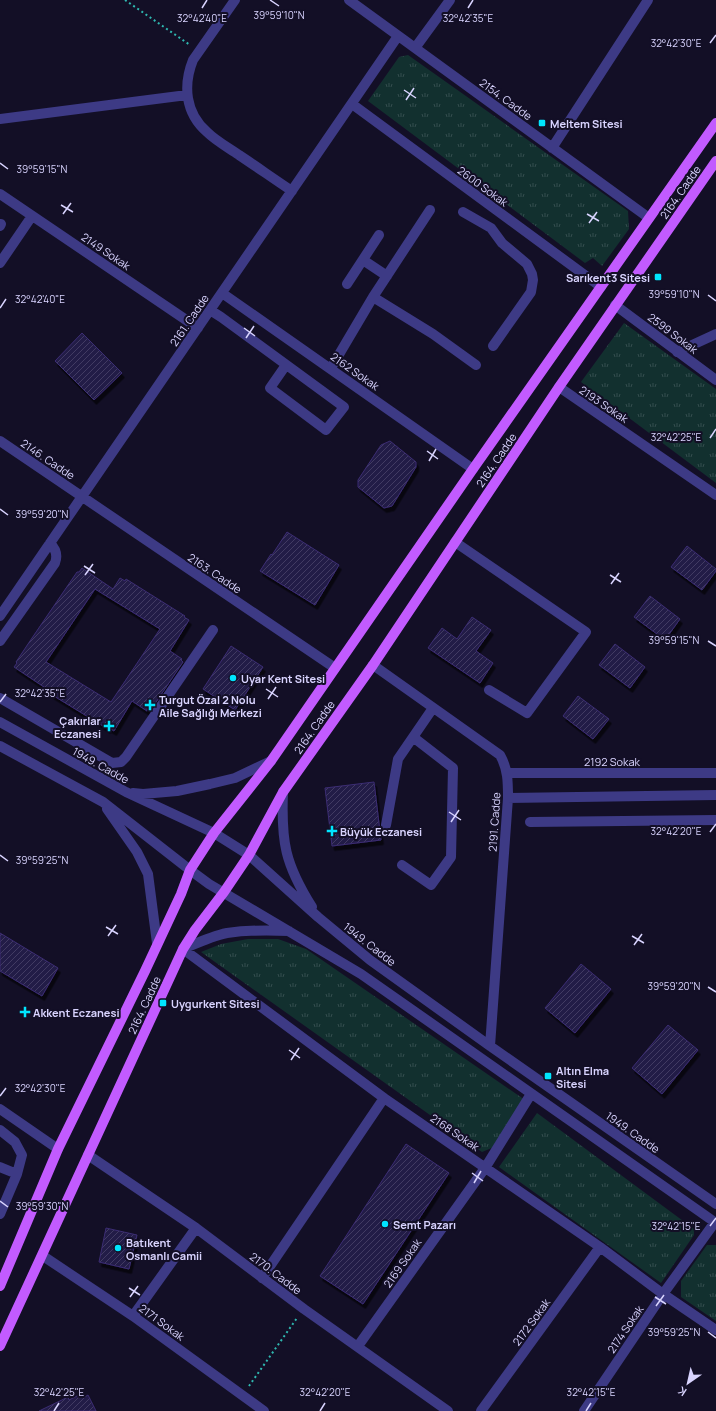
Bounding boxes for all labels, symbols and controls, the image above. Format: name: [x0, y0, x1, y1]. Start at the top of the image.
text: 39°59'10"N: [253, 8, 305, 22]
text: 32°42'40"E: [177, 11, 227, 25]
text: 32°42'35"E: [443, 11, 493, 25]
text: 32°42'30"E: [651, 36, 702, 50]
street label: 2154. Cadde: [477, 75, 536, 124]
place label: Meltem Sitesi: [550, 116, 623, 131]
marker: Meltem Sitesi: [537, 118, 547, 128]
text: 39°59'15"N: [17, 162, 68, 176]
street label: 2164. Cadde: [656, 162, 704, 222]
street label: 2600 Sokak: [455, 163, 512, 210]
street label: 2149 Sokak: [78, 229, 134, 273]
place label: Sarıkent3 Sitesi: [566, 270, 650, 285]
marker: Sarıkent3 Sitesi: [653, 272, 663, 282]
text: 39°59'10"N: [648, 287, 700, 301]
street label: 2161. Cadde: [166, 291, 212, 349]
text: 32°42'40"E: [15, 292, 65, 306]
street label: 2599 Sokak: [645, 309, 701, 357]
street label: 2162 Sokak: [328, 349, 383, 394]
street label: 2193 Sokak: [577, 382, 632, 426]
street label: 2164. Cadde: [472, 430, 520, 490]
text: 32°42'25"E: [651, 430, 702, 444]
street label: 2146. Cadde: [18, 435, 78, 483]
text: 39°59'20"N: [16, 507, 69, 521]
street label: 2163. Cadde: [185, 549, 245, 597]
text: 39°59'15"N: [649, 633, 700, 647]
place label: Uyar Kent Sitesi: [241, 671, 325, 686]
marker: Uyar Kent Sitesi: [228, 673, 238, 683]
text: 32°42'35"E: [15, 686, 65, 700]
place label: Turgut Özal 2 Nolu Aile Sağlığı Merkezi: [159, 692, 262, 720]
street label: 2164. Cadde: [290, 697, 338, 757]
marker: Turgut Özal 2 Nolu Aile Sağlığı Merkezi: [144, 699, 156, 711]
place label: Çakırlar Eczanesi: [54, 713, 102, 741]
marker: Çakırlar Eczanesi: [104, 721, 114, 731]
street label: 1949. Cadde: [70, 743, 132, 787]
street label: 2192 Sokak: [584, 754, 641, 769]
street label: 2191. Cadde: [484, 791, 504, 852]
place label: Büyük Eczanesi: [340, 824, 422, 839]
text: 32°42'20"E: [651, 824, 702, 838]
marker: Büyük Eczanesi: [327, 826, 337, 836]
text: 39°59'25"N: [16, 853, 68, 867]
street label: 1949. Cadde: [341, 919, 400, 970]
street label: 2164. Cadde: [124, 973, 164, 1036]
text: 39°59'20"N: [648, 979, 701, 993]
place label: Uygurkent Sitesi: [171, 996, 259, 1011]
marker: Uygurkent Sitesi: [158, 998, 168, 1008]
place label: Akkent Eczanesi: [33, 1005, 120, 1020]
marker: Akkent Eczanesi: [20, 1007, 30, 1017]
place label: Altın Elma Sitesi: [556, 1063, 609, 1091]
marker: Altın Elma Sitesi: [543, 1071, 553, 1081]
text: 32°42'30"E: [15, 1081, 66, 1095]
street label: 1949. Cadde: [603, 1108, 663, 1156]
street label: 2168 Sokak: [427, 1110, 483, 1154]
text: 39°59'30"N: [16, 1199, 69, 1213]
place label: Semt Pazarı: [393, 1217, 456, 1232]
marker: Semt Pazarı: [380, 1219, 390, 1229]
text: 32°42'15"E: [652, 1219, 701, 1233]
place label: Batıkent Osmanlı Camii: [126, 1235, 202, 1263]
street label: 2169 Sokak: [380, 1235, 425, 1290]
marker: Batıkent Osmanlı Camii: [113, 1243, 123, 1253]
street label: 2170. Cadde: [247, 1249, 305, 1298]
street label: 2172 Sokak: [509, 1295, 554, 1349]
street label: 2171 Sokak: [136, 1300, 188, 1344]
street label: 2174 Sokak: [604, 1302, 647, 1356]
text: 39°59'25"N: [648, 1325, 700, 1339]
north arrow: [668, 1363, 708, 1403]
text: K: [674, 1383, 689, 1400]
text: 32°42'25"E: [34, 1385, 85, 1399]
text: 32°42'20"E: [300, 1385, 351, 1399]
text: 32°42'15"E: [567, 1385, 616, 1399]

